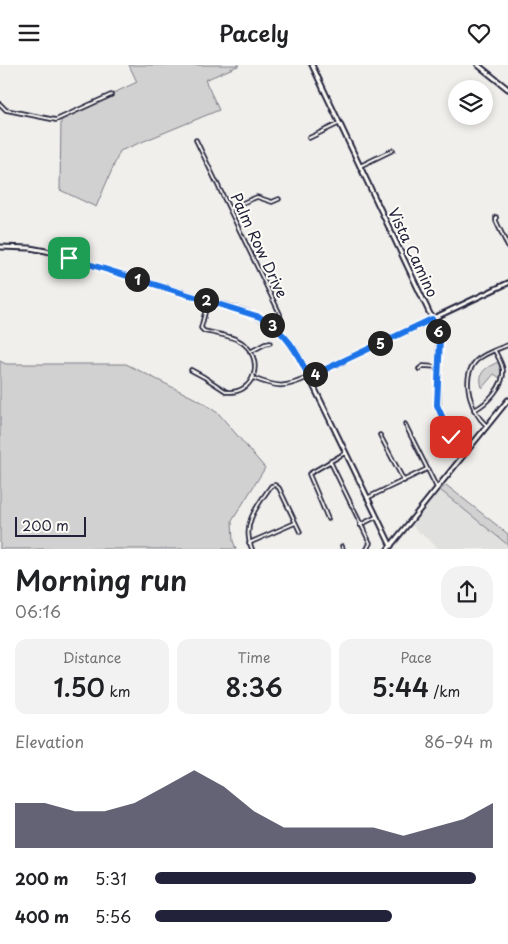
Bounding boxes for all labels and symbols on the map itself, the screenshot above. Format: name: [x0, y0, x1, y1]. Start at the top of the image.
street label: Palm Row Drive: [226, 189, 294, 301]
street label: Vista Camino: [383, 203, 445, 301]
pin: [48, 237, 90, 279]
pin: 1: [124, 267, 150, 291]
pin: 2: [194, 287, 218, 313]
pin: 3: [260, 313, 284, 337]
pin: 6: [426, 319, 450, 343]
pin: 5: [368, 331, 392, 355]
pin: 4: [302, 361, 328, 387]
pin: [430, 416, 472, 458]
scale bar: [15, 514, 86, 537]

